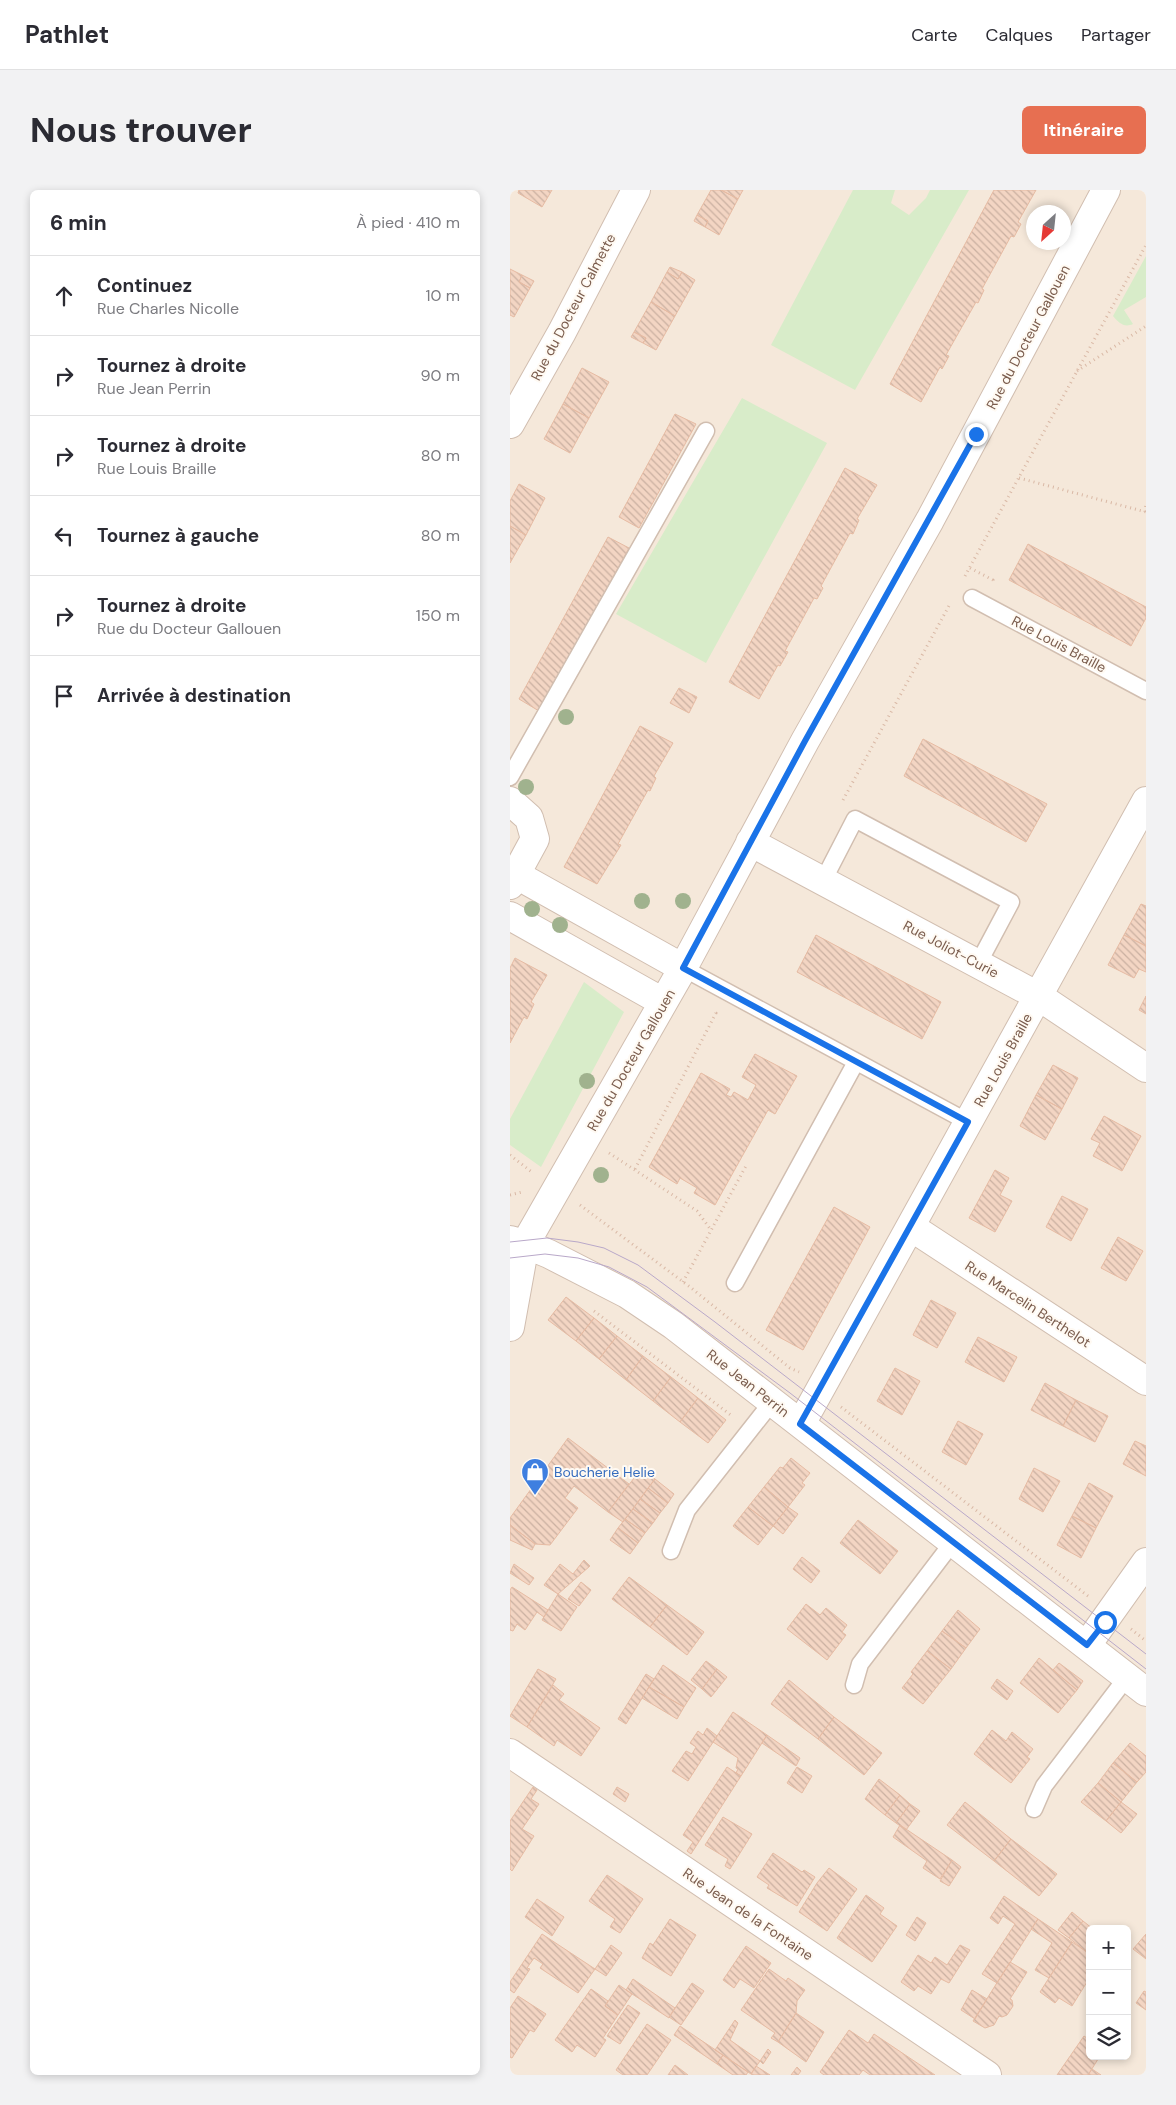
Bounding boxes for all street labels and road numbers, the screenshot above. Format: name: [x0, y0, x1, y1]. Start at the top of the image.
street label: Rue du Docteur Calmette: [527, 230, 619, 384]
street label: Rue du Docteur Gallouen: [982, 262, 1074, 412]
street label: Rue Louis Braille: [1009, 612, 1109, 676]
street label: Rue Joliot-Curie: [900, 916, 1002, 982]
street label: Rue du Docteur Gallouen: [583, 986, 679, 1134]
street label: Rue Louis Braille: [970, 1010, 1036, 1110]
street label: Rue Marcelin Berthelot: [962, 1257, 1094, 1351]
street label: Rue Jean Perrin: [703, 1345, 793, 1421]
street label: Rue Jean de la Fontaine: [679, 1864, 817, 1964]

